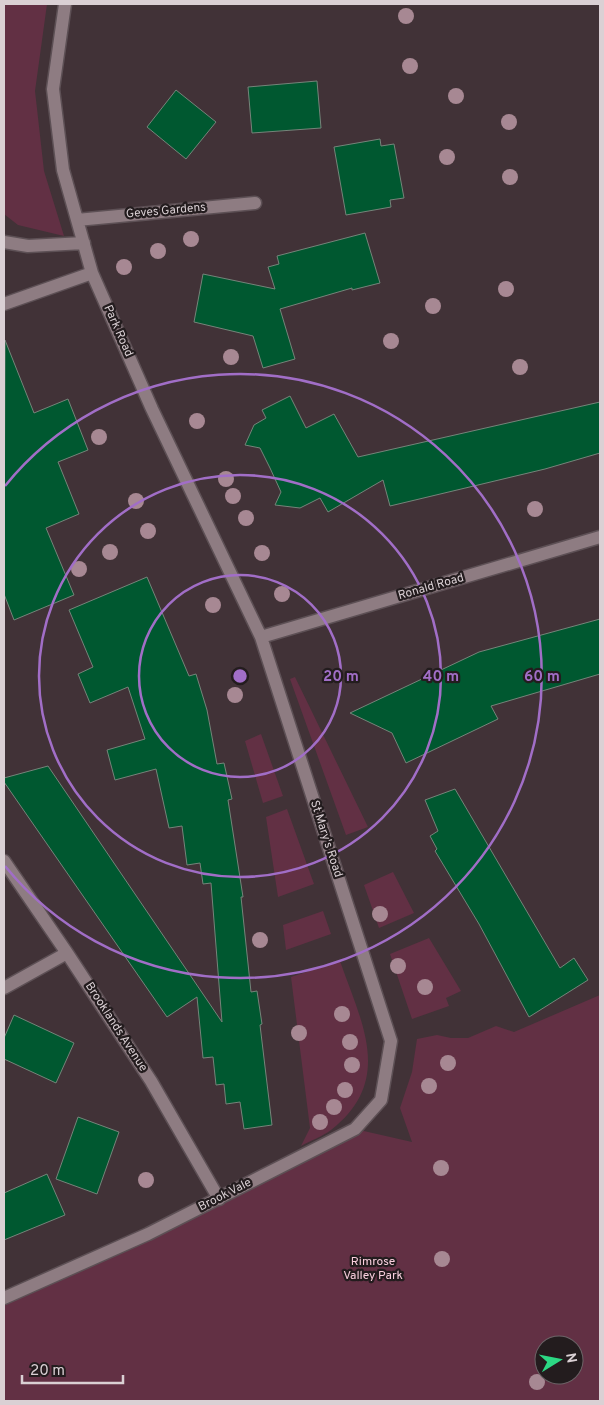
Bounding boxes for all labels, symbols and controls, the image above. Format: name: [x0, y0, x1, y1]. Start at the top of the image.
street label: Geves Gardens: [125, 200, 207, 222]
street label: Park Road: [99, 302, 137, 360]
street label: Ronald Road: [396, 570, 466, 604]
centre of rings: [231, 667, 249, 685]
text: 20 m: [323, 668, 359, 687]
text: 40 m: [423, 668, 459, 687]
text: 60 m: [524, 668, 560, 687]
street label: St Mary's Road: [306, 798, 346, 880]
street label: Brooklands Avenue: [81, 979, 151, 1075]
street label: Brook Vale: [196, 1175, 254, 1215]
park label: Rimrose Valley Park: [343, 1254, 403, 1284]
north arrow: [534, 1335, 584, 1385]
scale bar: [22, 1352, 124, 1384]
text: N: [561, 1352, 580, 1364]
text: 20 m: [30, 1362, 65, 1381]

